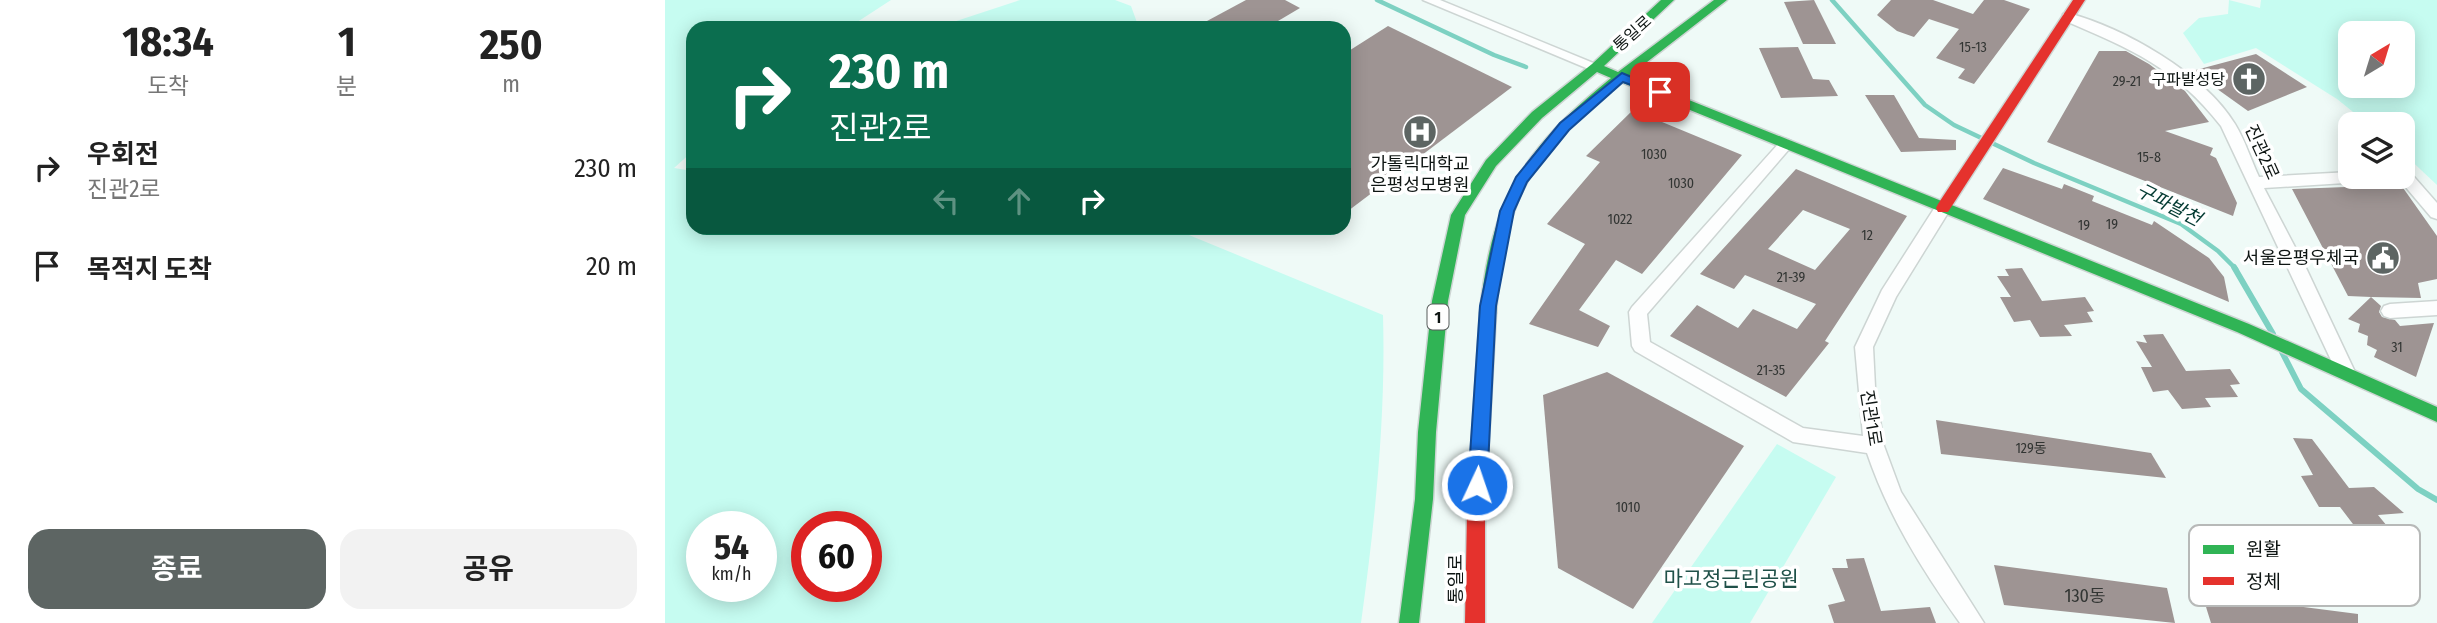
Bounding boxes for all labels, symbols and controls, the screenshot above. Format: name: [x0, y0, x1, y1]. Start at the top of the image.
street label: 통일로: [1610, 11, 1655, 55]
text: 18:34: [122, 17, 214, 67]
text: 1: [338, 17, 356, 67]
text: 250: [480, 20, 543, 70]
north arrow: [2338, 21, 2415, 98]
map controls: [2338, 21, 2415, 189]
house number: 15-13: [1959, 39, 1987, 56]
text: 230 m: [829, 42, 949, 101]
icon: right: [714, 49, 805, 140]
church icon: 구파발성당: [2230, 60, 2268, 98]
pin: [1630, 62, 1690, 122]
text: m: [502, 70, 520, 98]
place label: 구파발성당: [2151, 70, 2225, 89]
text: 도착: [147, 72, 189, 100]
text: 분: [336, 72, 357, 100]
icon: arrive: [1641, 73, 1679, 111]
house number: 29-21: [2113, 73, 2141, 90]
text: 진관2로: [829, 109, 931, 147]
button: layers: [2338, 112, 2415, 189]
hospital icon: 가톨릭대학교 은평성모병원: [1401, 113, 1439, 151]
street label: 진관2로: [2240, 121, 2284, 183]
text: 우회전: [87, 139, 159, 170]
house number: 1030: [1641, 146, 1667, 163]
icon: right: [28, 149, 66, 187]
house number: 15-8: [2137, 149, 2161, 166]
text: 230 m: [574, 153, 637, 184]
place label: 가톨릭대학교 은평성모병원: [1370, 153, 1470, 196]
text: 진관2로: [87, 175, 161, 203]
house number: 1030: [1668, 175, 1694, 192]
water label: 구파발천: [2132, 178, 2206, 231]
icon: left: [927, 182, 965, 220]
icon: ahead: [1000, 182, 1038, 220]
icon: right: [1073, 182, 1111, 220]
house number: 1022: [1608, 211, 1632, 228]
house number: 19: [2106, 216, 2118, 233]
house number: 19: [2078, 217, 2090, 234]
house number: 12: [1861, 227, 1873, 244]
public building icon: 서울은평우체국: [2364, 239, 2402, 277]
icon: arrive: [28, 247, 66, 285]
place label: 서울은평우체국: [2243, 247, 2359, 269]
text: 20 m: [586, 251, 637, 282]
text: 목적지 도착: [87, 254, 212, 285]
house number: 21-39: [1777, 269, 1805, 286]
road number: 1: [1427, 304, 1449, 330]
house number: 31: [2391, 339, 2403, 356]
house number: 21-35: [1757, 362, 1785, 379]
street label: 진관1로: [1856, 388, 1886, 448]
house number: 129동: [2015, 440, 2047, 457]
position arrow: [1440, 448, 1514, 522]
house number: 1010: [1615, 499, 1641, 516]
speed limit sign: 60: [791, 511, 882, 602]
legend: [2189, 525, 2420, 606]
text: 54: [714, 526, 749, 568]
button: 종료: [28, 529, 326, 609]
button: 공유: [340, 529, 637, 609]
text: 원활: [2246, 538, 2281, 561]
street label: 통일로: [1445, 554, 1467, 604]
text: km/h: [711, 563, 752, 585]
park label: 마고정근린공원: [1663, 566, 1799, 592]
text: 정체: [2246, 570, 2281, 593]
house number: 130동: [2064, 585, 2106, 607]

